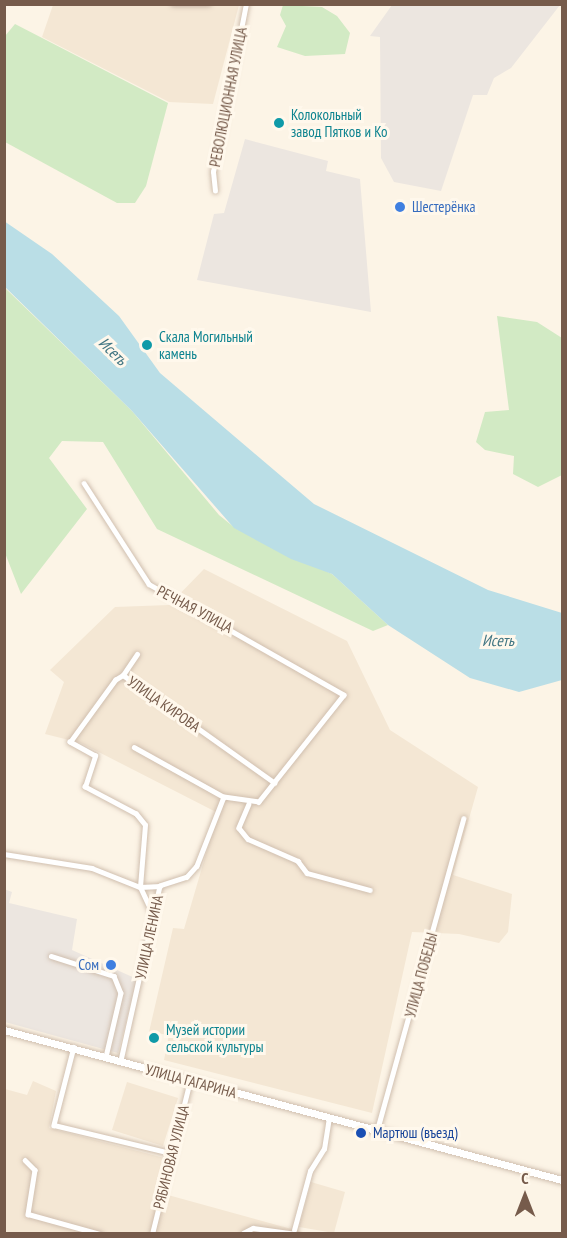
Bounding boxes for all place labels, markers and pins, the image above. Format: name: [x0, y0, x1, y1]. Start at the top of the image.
place label: Колокольный завод Пятков и Ко: [291, 105, 387, 140]
marker: Колокольный завод Пятков и Ко: [272, 116, 286, 130]
place label: Шестерёнка: [412, 198, 476, 216]
marker: Шестерёнка: [393, 200, 407, 214]
place label: Скала Могильный камень: [159, 327, 253, 362]
marker: Скала Могильный камень: [140, 338, 154, 352]
place label: Сом: [78, 956, 99, 974]
marker: Сом: [104, 958, 118, 972]
place label: Музей истории сельской культуры: [166, 1020, 264, 1055]
marker: Музей истории сельской культуры: [147, 1031, 161, 1045]
place label: Мартюш (въезд): [373, 1124, 458, 1142]
marker: Мартюш (въезд): [354, 1126, 368, 1140]

